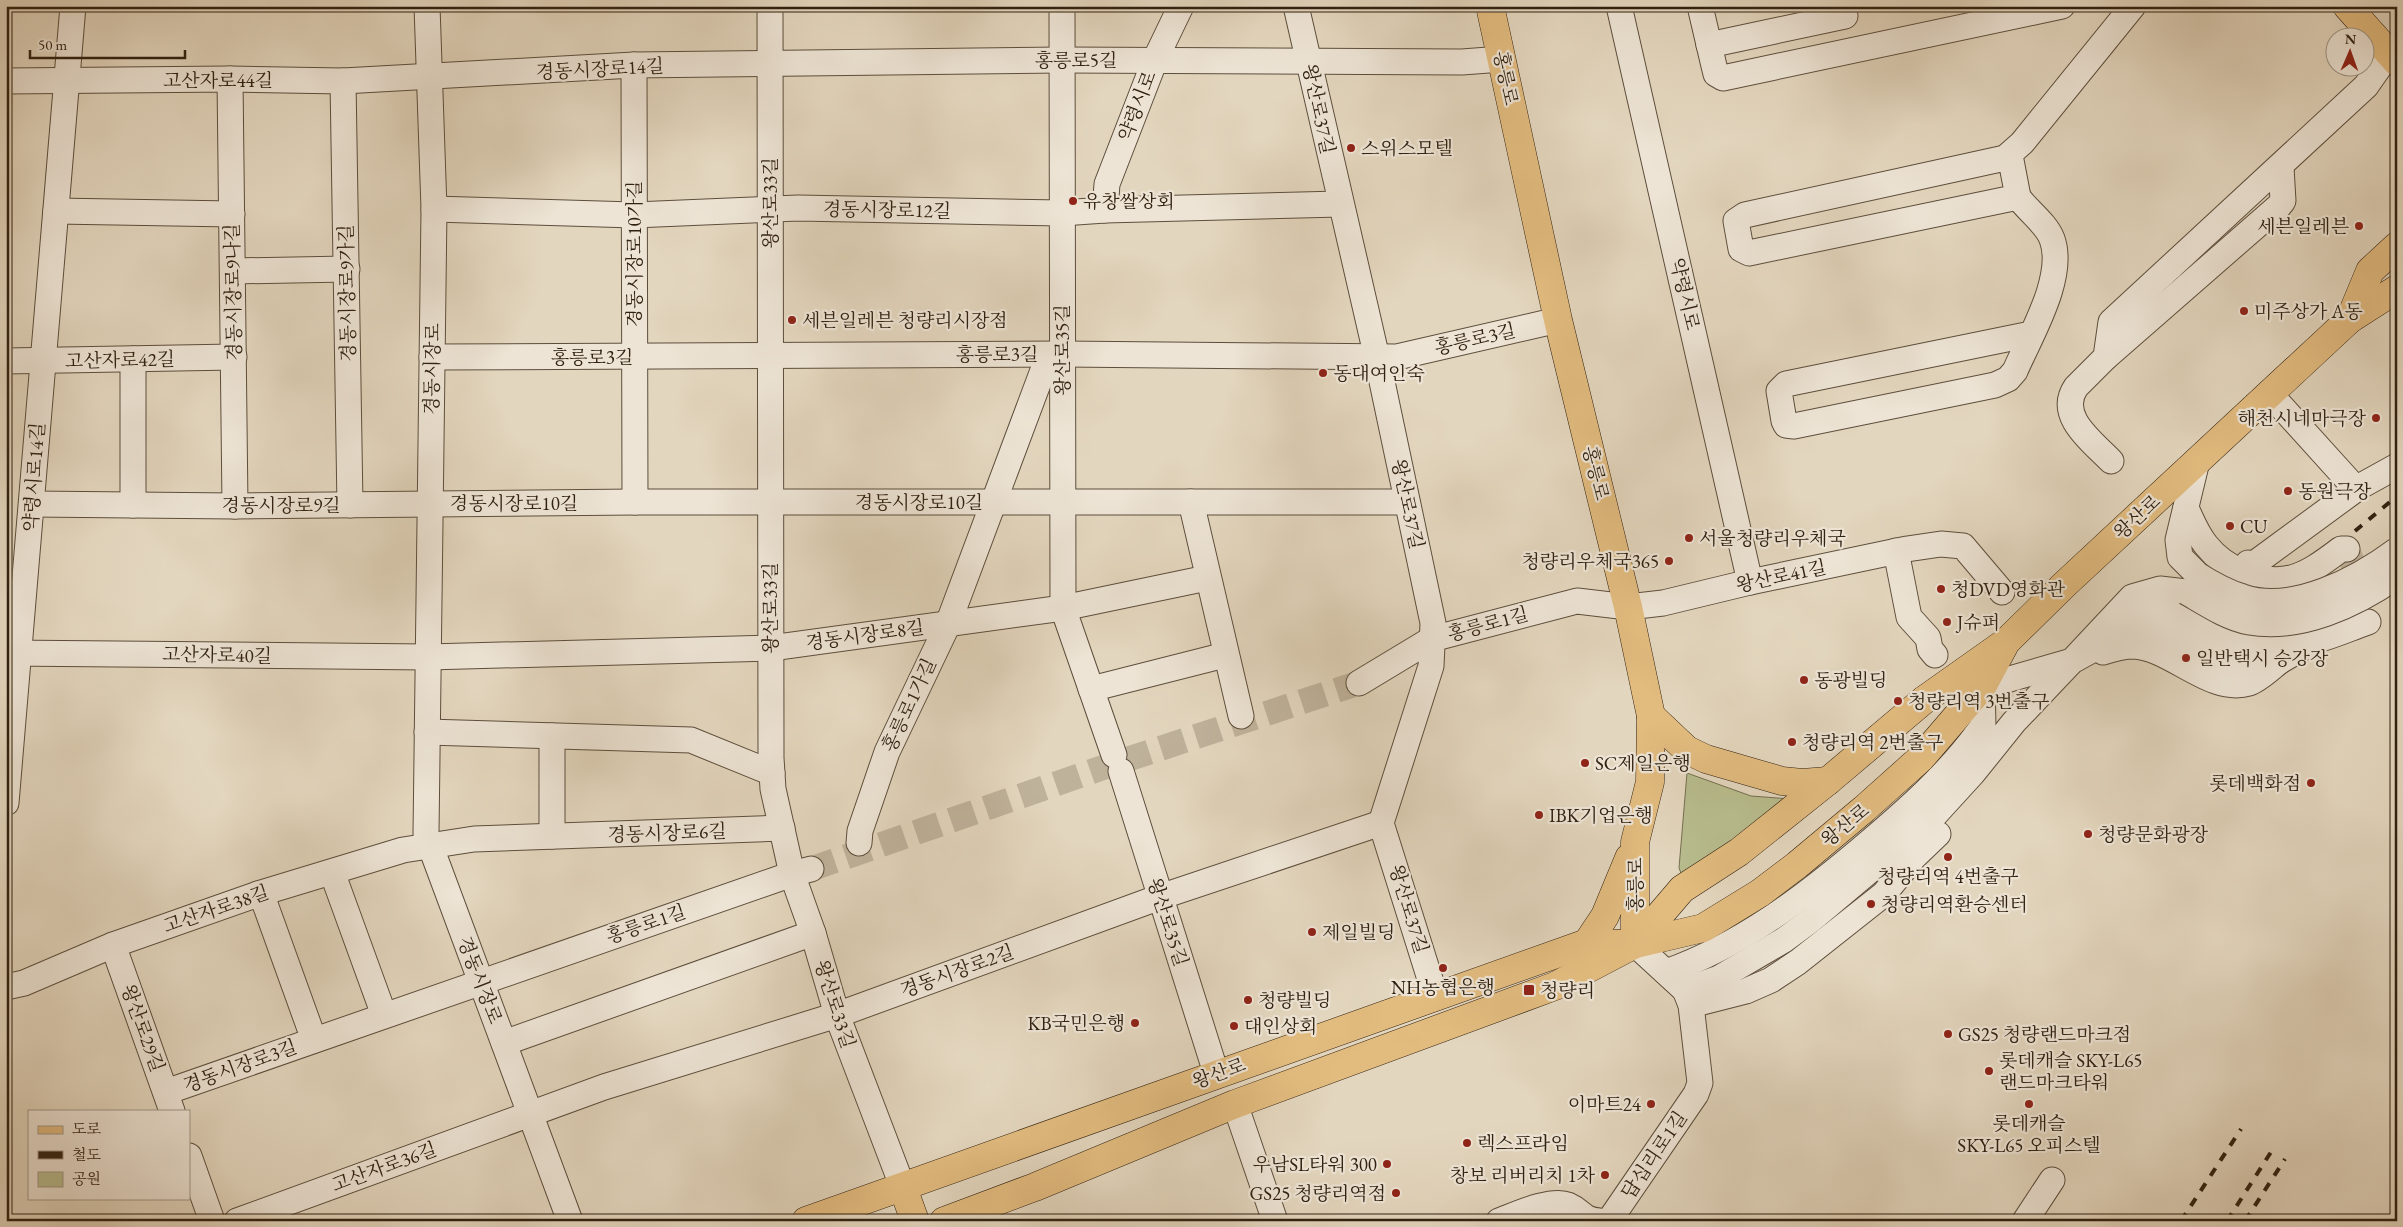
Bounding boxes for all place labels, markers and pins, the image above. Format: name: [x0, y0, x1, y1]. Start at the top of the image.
place label: 스위스모텔: [1361, 136, 1453, 161]
marker: 스위스모텔: [1345, 142, 1357, 154]
place label: 유창쌀상회: [1083, 189, 1175, 214]
marker: 유창쌀상회: [1067, 195, 1079, 207]
place label: 세븐일레븐: [2257, 214, 2349, 239]
marker: 세븐일레븐: [2353, 220, 2365, 232]
place label: 미주상가 A동: [2254, 299, 2363, 324]
marker: 미주상가 A동: [2238, 305, 2250, 317]
place label: 세븐일레븐 청량리시장점: [802, 308, 1008, 333]
marker: 세븐일레븐 청량리시장점: [786, 314, 798, 326]
place label: 동대여인숙: [1333, 361, 1425, 386]
marker: 동대여인숙: [1317, 367, 1329, 379]
place label: 해천시네마극장: [2238, 406, 2367, 431]
marker: 해천시네마극장: [2370, 412, 2382, 424]
place label: 동원극장: [2298, 479, 2372, 504]
marker: 동원극장: [2282, 485, 2294, 497]
place label: CU: [2240, 514, 2268, 539]
marker: CU: [2224, 520, 2236, 532]
place label: 서울청량리우체국: [1699, 526, 1846, 551]
marker: 서울청량리우체국: [1683, 532, 1695, 544]
place label: 청량리우체국365: [1522, 549, 1659, 574]
marker: 청량리우체국365: [1663, 555, 1675, 567]
place label: 청DVD영화관: [1951, 577, 2066, 602]
marker: 청DVD영화관: [1935, 583, 1947, 595]
place label: J슈퍼: [1955, 610, 2000, 635]
marker: J슈퍼: [1941, 616, 1953, 628]
place label: 일반택시 승강장: [2196, 646, 2329, 671]
marker: 일반택시 승강장: [2180, 652, 2192, 664]
place label: 동광빌딩: [1814, 668, 1887, 693]
marker: 동광빌딩: [1798, 674, 1810, 686]
place label: 청량리역 3번출구: [1908, 689, 2049, 714]
marker: 청량리역 3번출구: [1892, 695, 1904, 707]
place label: 청량리역 2번출구: [1802, 730, 1943, 755]
marker: 청량리역 2번출구: [1786, 736, 1798, 748]
place label: SC제일은행: [1595, 751, 1691, 776]
marker: SC제일은행: [1579, 757, 1591, 769]
place label: 롯데백화점: [2209, 771, 2301, 796]
marker: 롯데백화점: [2305, 777, 2317, 789]
place label: IBK기업은행: [1549, 803, 1653, 828]
marker: IBK기업은행: [1533, 809, 1545, 821]
place label: 청량문화광장: [2098, 822, 2209, 847]
marker: 청량문화광장: [2082, 828, 2094, 840]
marker: 청량리역 4번출구: [1942, 851, 1954, 863]
place label: 청량리역 4번출구: [1877, 864, 2019, 889]
place label: 청량리역환승센터: [1881, 892, 2028, 917]
marker: 청량리역환승센터: [1865, 898, 1877, 910]
place label: 제일빌딩: [1322, 920, 1395, 945]
marker: 제일빌딩: [1306, 926, 1318, 938]
marker: NH농협은행: [1437, 962, 1449, 974]
place label: NH농협은행: [1391, 975, 1495, 1000]
place label: 청량리: [1540, 978, 1595, 1003]
marker: 청량리: [1522, 983, 1536, 997]
place label: 청량빌딩: [1258, 988, 1331, 1013]
marker: 청량빌딩: [1242, 994, 1254, 1006]
place label: KB국민은행: [1027, 1011, 1125, 1036]
place label: 대인상회: [1244, 1014, 1317, 1039]
marker: KB국민은행: [1129, 1017, 1141, 1029]
marker: 대인상회: [1228, 1020, 1240, 1032]
place label: GS25 청량랜드마크점: [1958, 1022, 2131, 1047]
marker: GS25 청량랜드마크점: [1942, 1028, 1954, 1040]
place label: 롯데캐슬 SKY-L65 랜드마크타워: [1999, 1048, 2142, 1095]
marker: 롯데캐슬 SKY-L65 랜드마크타워: [1983, 1065, 1995, 1077]
place label: 이마트24: [1568, 1092, 1642, 1117]
marker: 이마트24: [1645, 1098, 1657, 1110]
marker: 롯데캐슬 SKY-L65 오피스텔: [2023, 1098, 2035, 1110]
place label: 롯데캐슬 SKY-L65 오피스텔: [1957, 1111, 2101, 1158]
place label: 렉스프라임: [1477, 1131, 1569, 1156]
marker: 렉스프라임: [1461, 1137, 1473, 1149]
place label: 우남SL타워 300: [1252, 1152, 1377, 1177]
marker: 우남SL타워 300: [1381, 1158, 1393, 1170]
place label: 창보 리버리치 1차: [1450, 1163, 1596, 1188]
marker: 창보 리버리치 1차: [1599, 1169, 1611, 1181]
place label: GS25 청량리역점: [1250, 1181, 1386, 1206]
marker: GS25 청량리역점: [1390, 1187, 1402, 1199]

